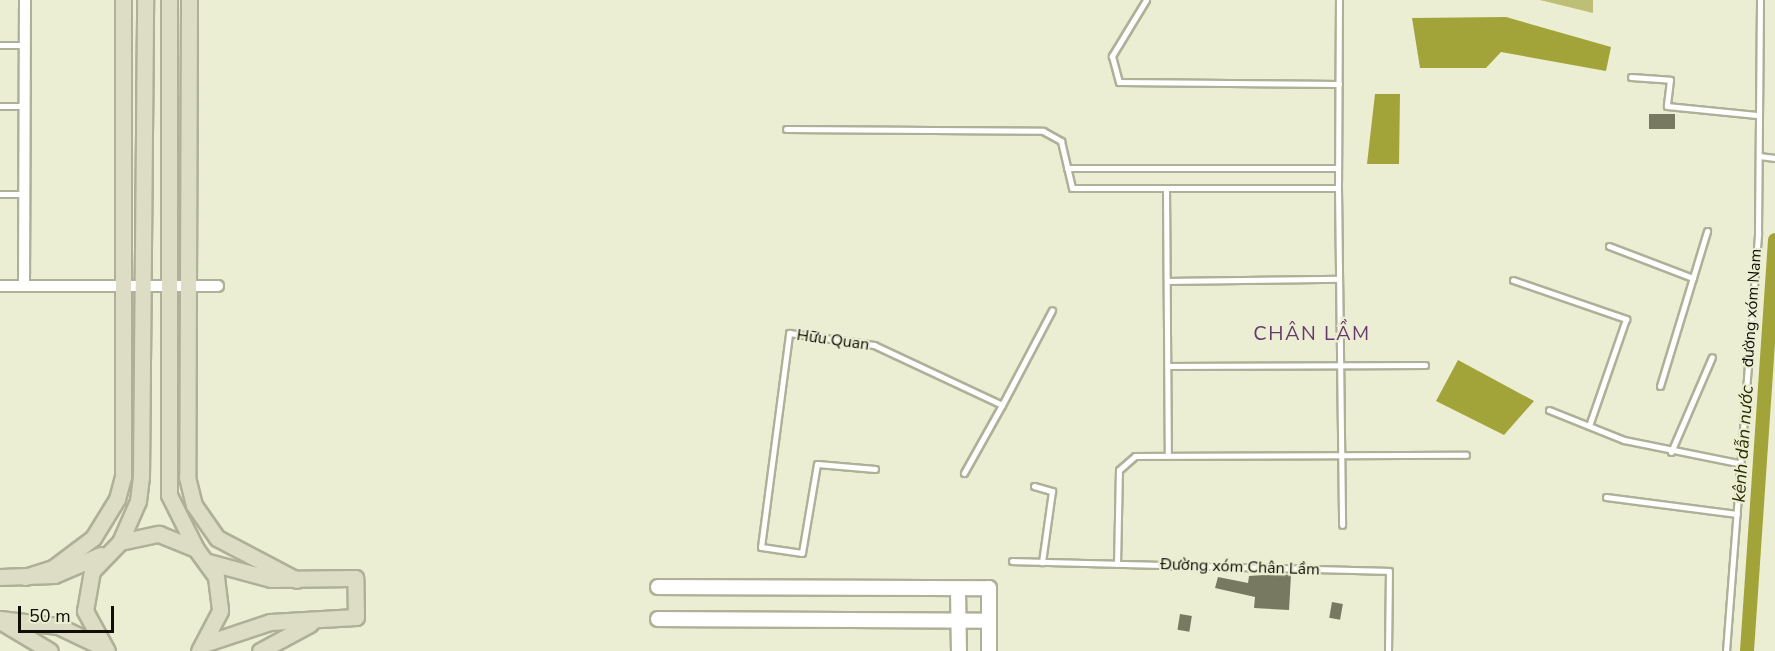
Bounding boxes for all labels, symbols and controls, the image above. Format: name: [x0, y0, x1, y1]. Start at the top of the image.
street label: đường xóm Nam: [1738, 248, 1766, 368]
district label: CHÂN LẦM: [1253, 321, 1371, 345]
street label: Hữu Quan: [795, 325, 871, 355]
water label: kênh dẫn nước: [1728, 385, 1758, 503]
street label: Đường xóm Chân Lầm: [1160, 555, 1320, 579]
scale bar: [21, 594, 117, 632]
text: 50 m: [29, 604, 71, 628]

